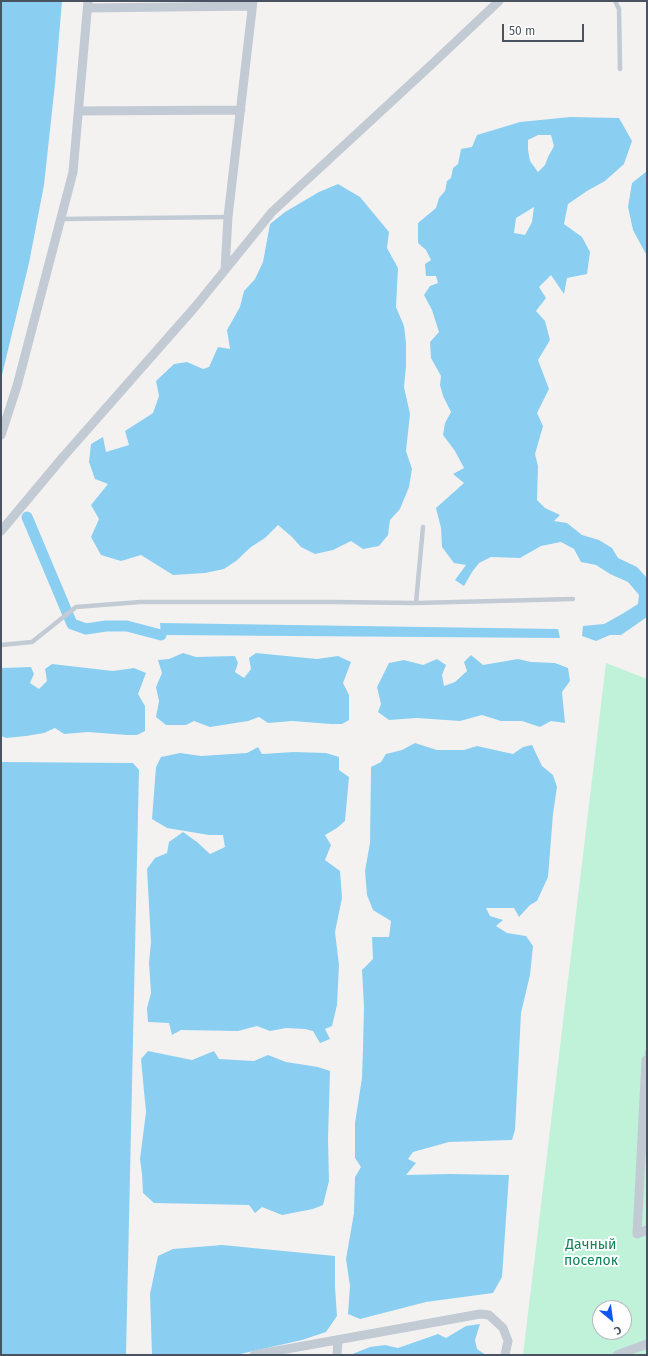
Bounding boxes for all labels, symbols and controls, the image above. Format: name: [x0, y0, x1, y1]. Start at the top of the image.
scale bar: [504, 16, 586, 42]
text: 50 m: [509, 24, 535, 38]
park label: Дачный поселок: [564, 1237, 618, 1270]
north arrow: [592, 1300, 632, 1340]
text: С: [612, 1323, 624, 1337]

